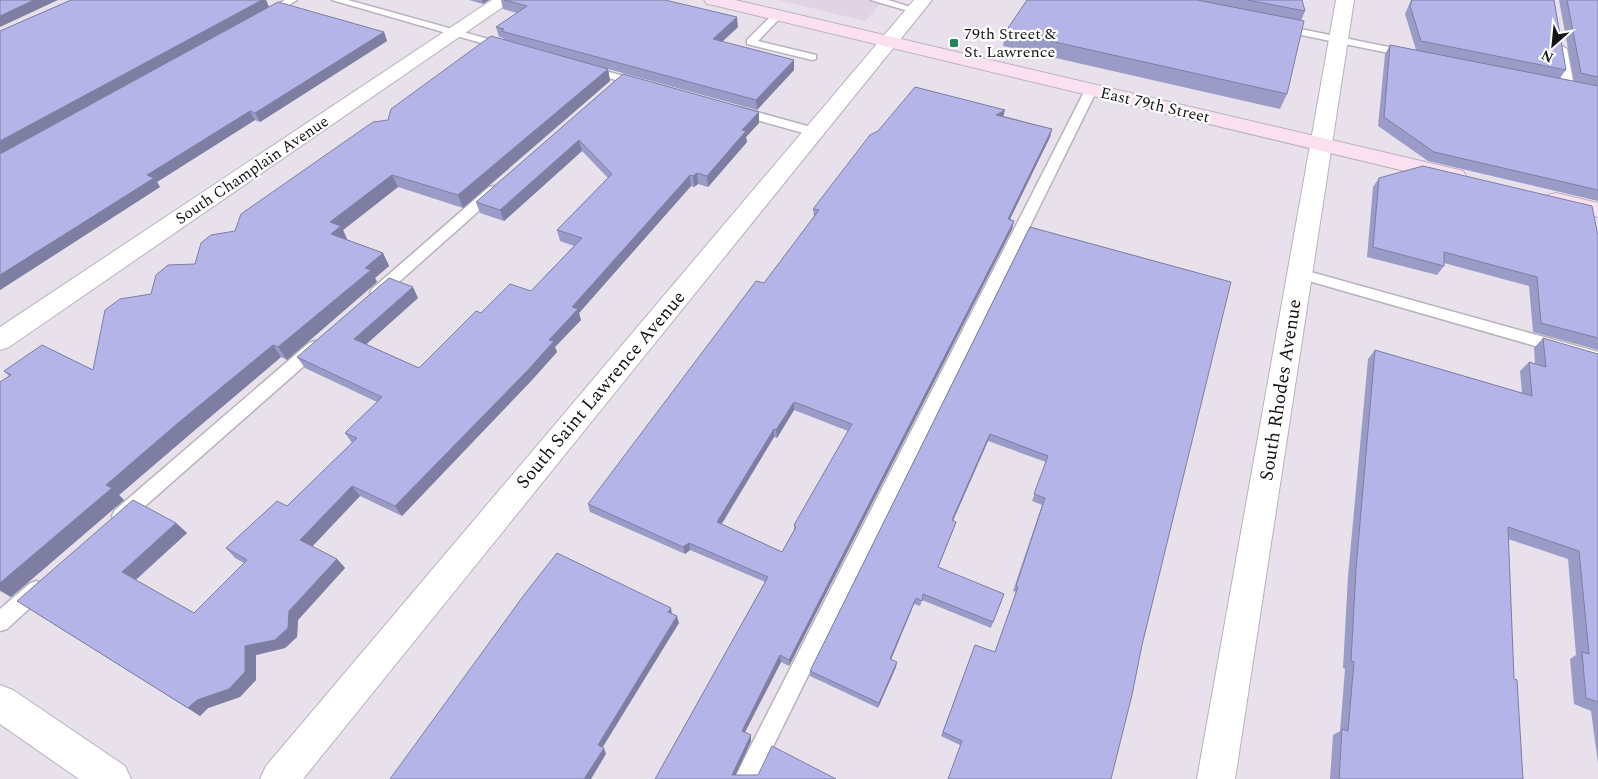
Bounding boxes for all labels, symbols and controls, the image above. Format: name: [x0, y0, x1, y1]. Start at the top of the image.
north arrow: [1528, 20, 1578, 70]
place label: 79th Street & St. Lawrence: [964, 22, 1057, 64]
marker: 79th Street & St. Lawrence: [948, 37, 960, 49]
text: N: [1537, 44, 1557, 68]
street label: East 79th Street: [1098, 81, 1212, 129]
street label: South Champlain Avenue: [170, 110, 334, 230]
street label: South Saint Lawrence Avenue: [509, 284, 693, 496]
street label: South Rhodes Avenue: [1252, 297, 1310, 483]

